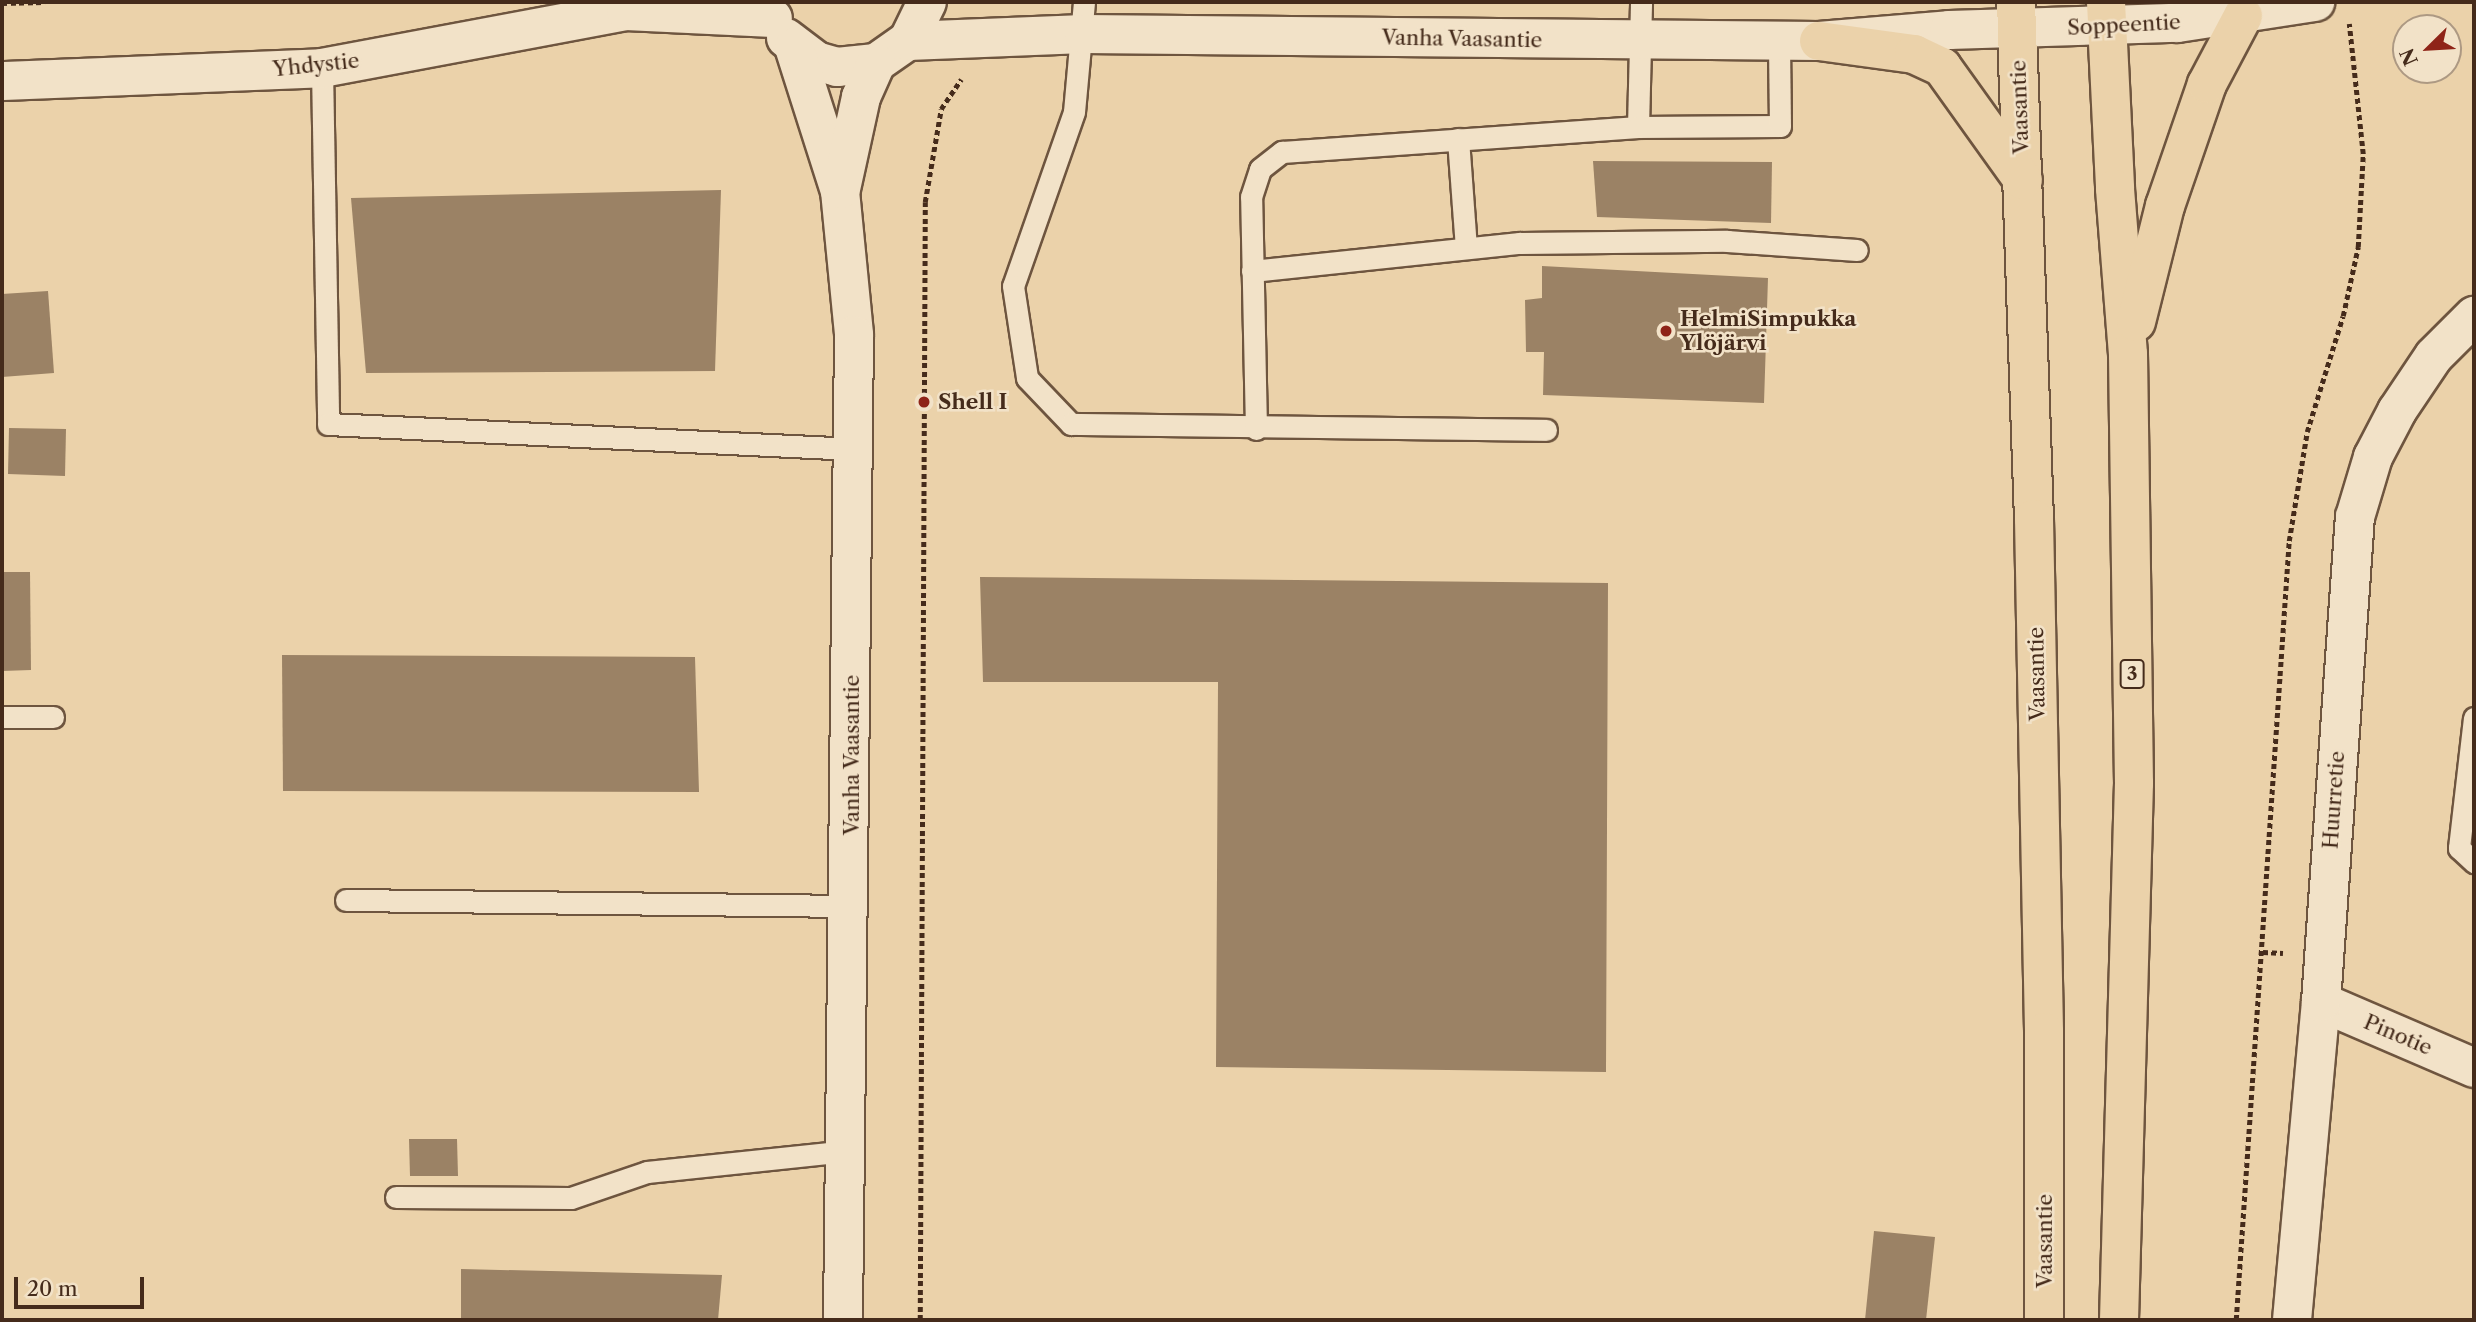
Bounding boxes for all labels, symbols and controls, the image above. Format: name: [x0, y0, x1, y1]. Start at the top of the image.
street label: Soppeentie: [2067, 9, 2181, 41]
north arrow: [2392, 14, 2462, 84]
street label: Vanha Vaasantie: [1381, 25, 1543, 53]
text: N: [2395, 45, 2423, 69]
street label: Yhdystie: [271, 48, 361, 82]
street label: Vaasantie: [2006, 59, 2034, 155]
place label: HelmiSimpukka Ylöjärvi: [1680, 306, 1856, 356]
marker: HelmiSimpukka Ylöjärvi: [1658, 323, 1674, 339]
place label: Shell I: [938, 389, 1007, 415]
marker: Shell I: [916, 394, 932, 410]
street label: Vaasantie: [2024, 627, 2050, 721]
road number: 3: [2118, 659, 2146, 690]
street label: Vanha Vaasantie: [839, 674, 865, 836]
street label: Huurretie: [2318, 750, 2350, 850]
street label: Pinotie: [2360, 1009, 2436, 1061]
street label: Vaasantie: [2032, 1194, 2058, 1288]
scale bar: [18, 1262, 147, 1306]
text: 20 m: [27, 1276, 78, 1301]

